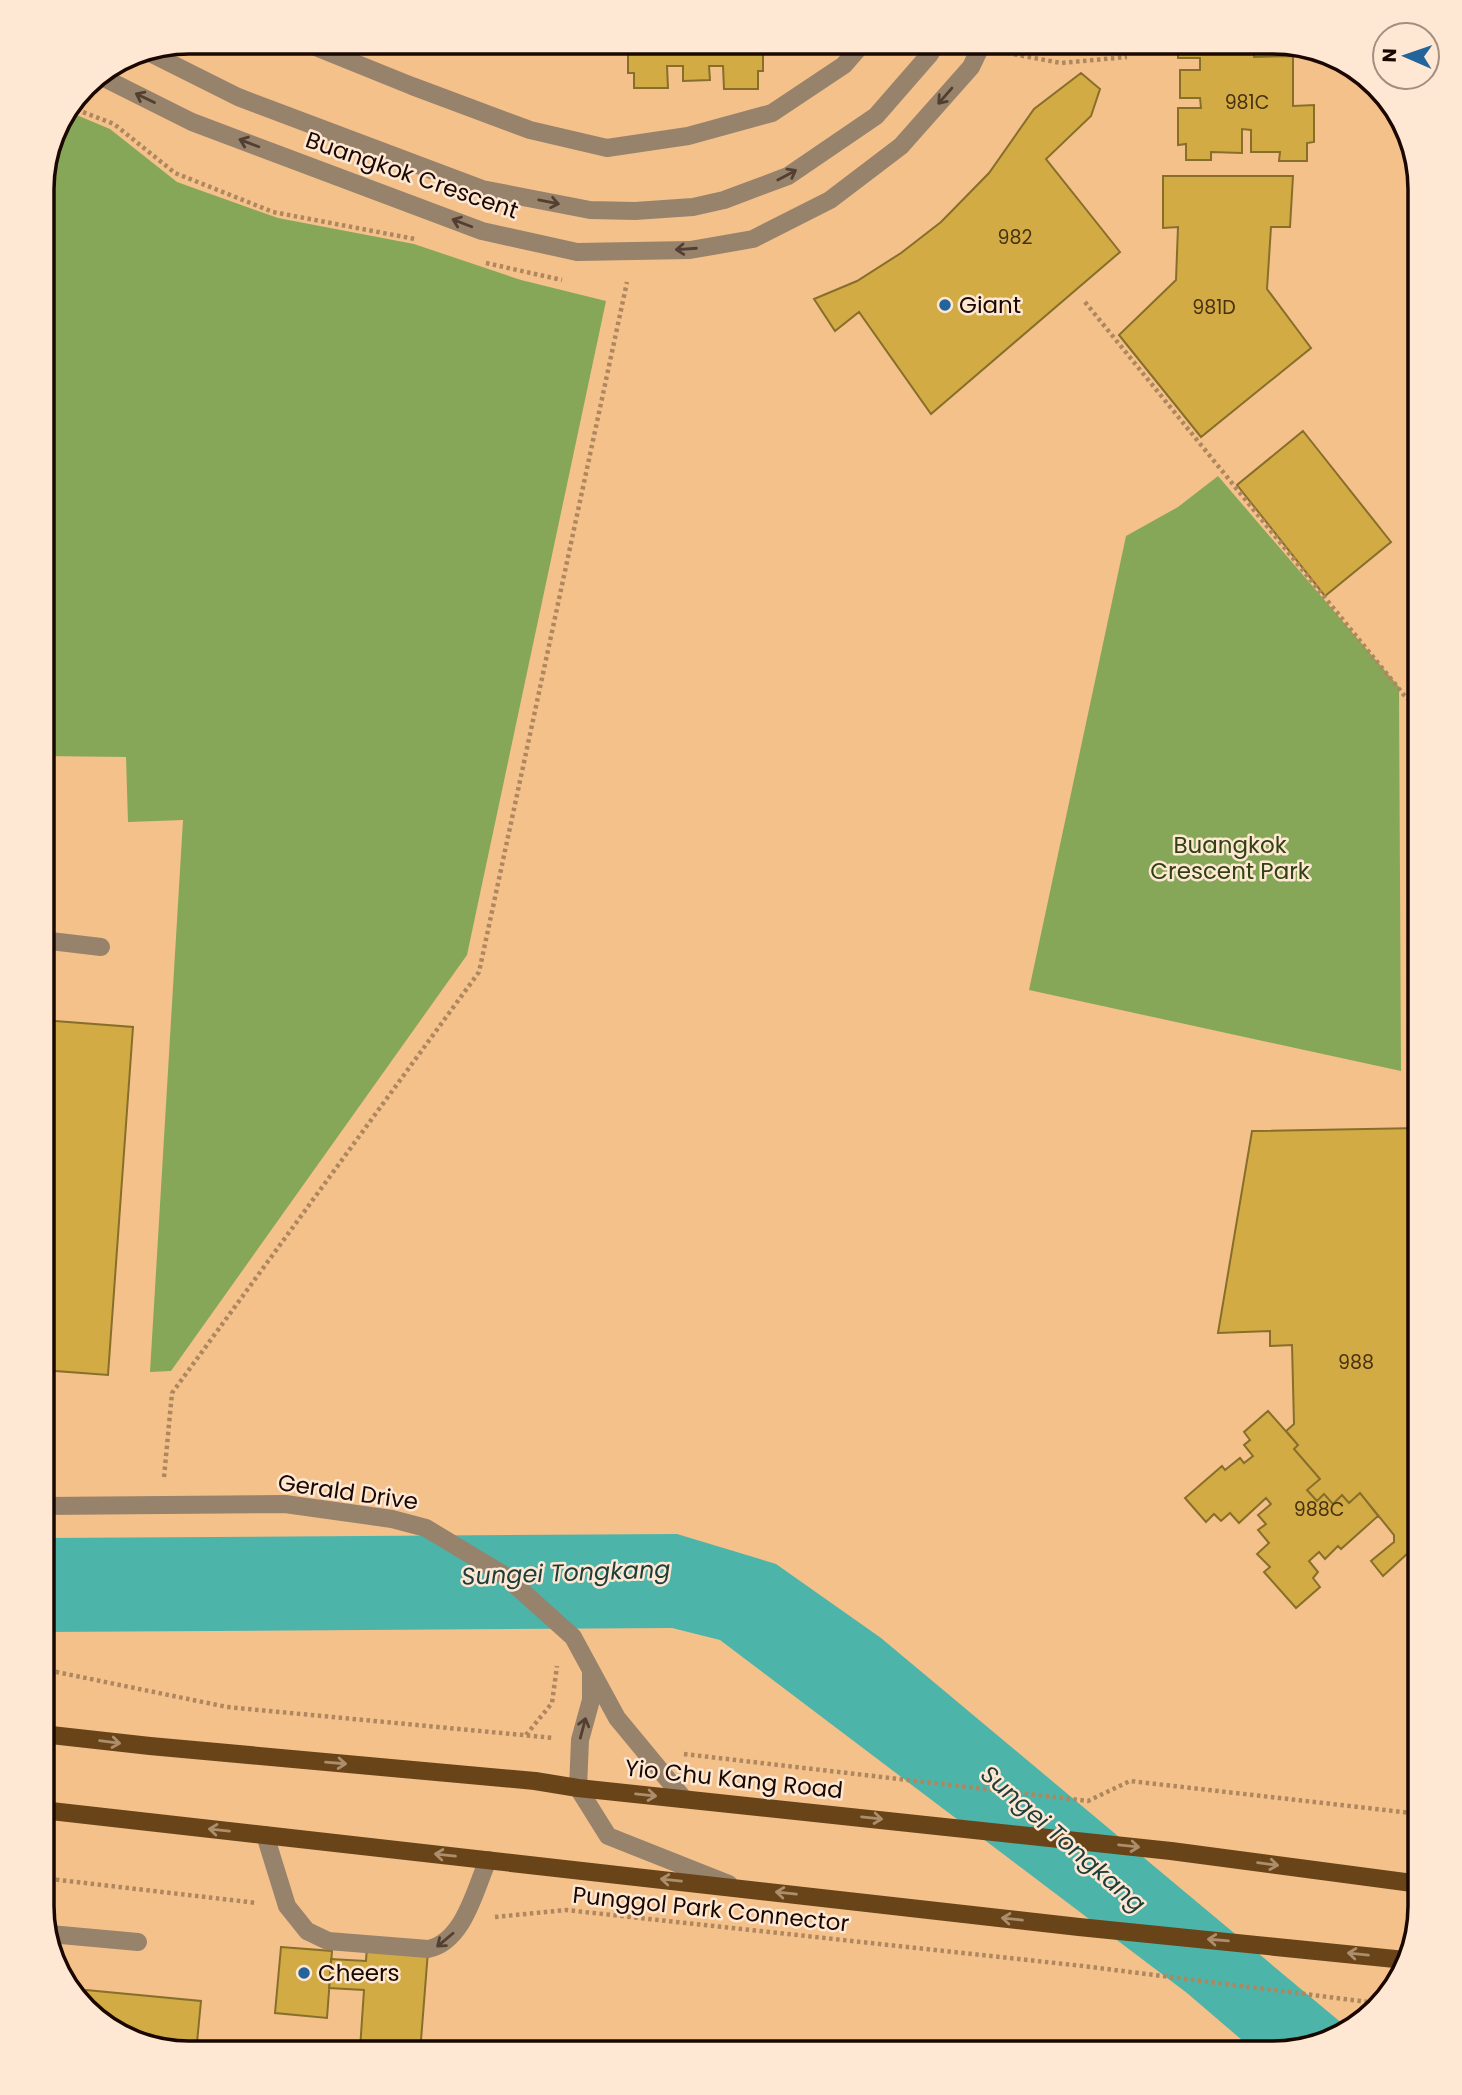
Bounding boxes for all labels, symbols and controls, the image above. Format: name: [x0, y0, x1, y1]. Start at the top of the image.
north arrow: [1371, 21, 1441, 91]
text: N: [1376, 48, 1403, 63]
one-way arrow: [937, 87, 953, 105]
house number: 981C: [1225, 89, 1269, 116]
one-way arrow: [135, 91, 156, 105]
street label: Buangkok Crescent: [301, 124, 523, 226]
one-way arrow: [239, 136, 260, 149]
one-way arrow: [777, 168, 797, 182]
one-way arrow: [537, 196, 560, 209]
one-way arrow: [451, 216, 473, 229]
house number: 982: [998, 224, 1033, 251]
one-way arrow: [675, 243, 697, 256]
place label: Giant: [959, 289, 1021, 321]
house number: 981D: [1192, 294, 1236, 321]
marker: Giant: [937, 297, 953, 313]
park label: Buangkok Crescent Park: [1150, 829, 1310, 887]
house number: 988: [1338, 1349, 1374, 1376]
street label: Gerald Drive: [276, 1466, 420, 1518]
house number: 988C: [1294, 1496, 1344, 1523]
water label: Sungei Tongkang: [461, 1552, 671, 1593]
one-way arrow: [578, 1717, 591, 1739]
one-way arrow: [98, 1735, 121, 1748]
street label: Yio Chu Kang Road: [624, 1752, 844, 1806]
one-way arrow: [325, 1757, 347, 1770]
water label: Sungei Tongkang: [974, 1758, 1153, 1920]
one-way arrow: [634, 1789, 656, 1802]
one-way arrow: [860, 1812, 883, 1825]
one-way arrow: [208, 1823, 231, 1836]
one-way arrow: [1117, 1840, 1140, 1853]
one-way arrow: [434, 1848, 457, 1861]
one-way arrow: [1256, 1858, 1279, 1871]
one-way arrow: [660, 1874, 683, 1887]
street label: Punggol Park Connector: [571, 1879, 851, 1939]
one-way arrow: [775, 1887, 797, 1900]
one-way arrow: [1001, 1912, 1023, 1925]
one-way arrow: [436, 1932, 454, 1948]
one-way arrow: [1207, 1933, 1230, 1946]
one-way arrow: [1347, 1948, 1369, 1961]
place label: Cheers: [318, 1957, 400, 1989]
marker: Cheers: [296, 1965, 312, 1981]

